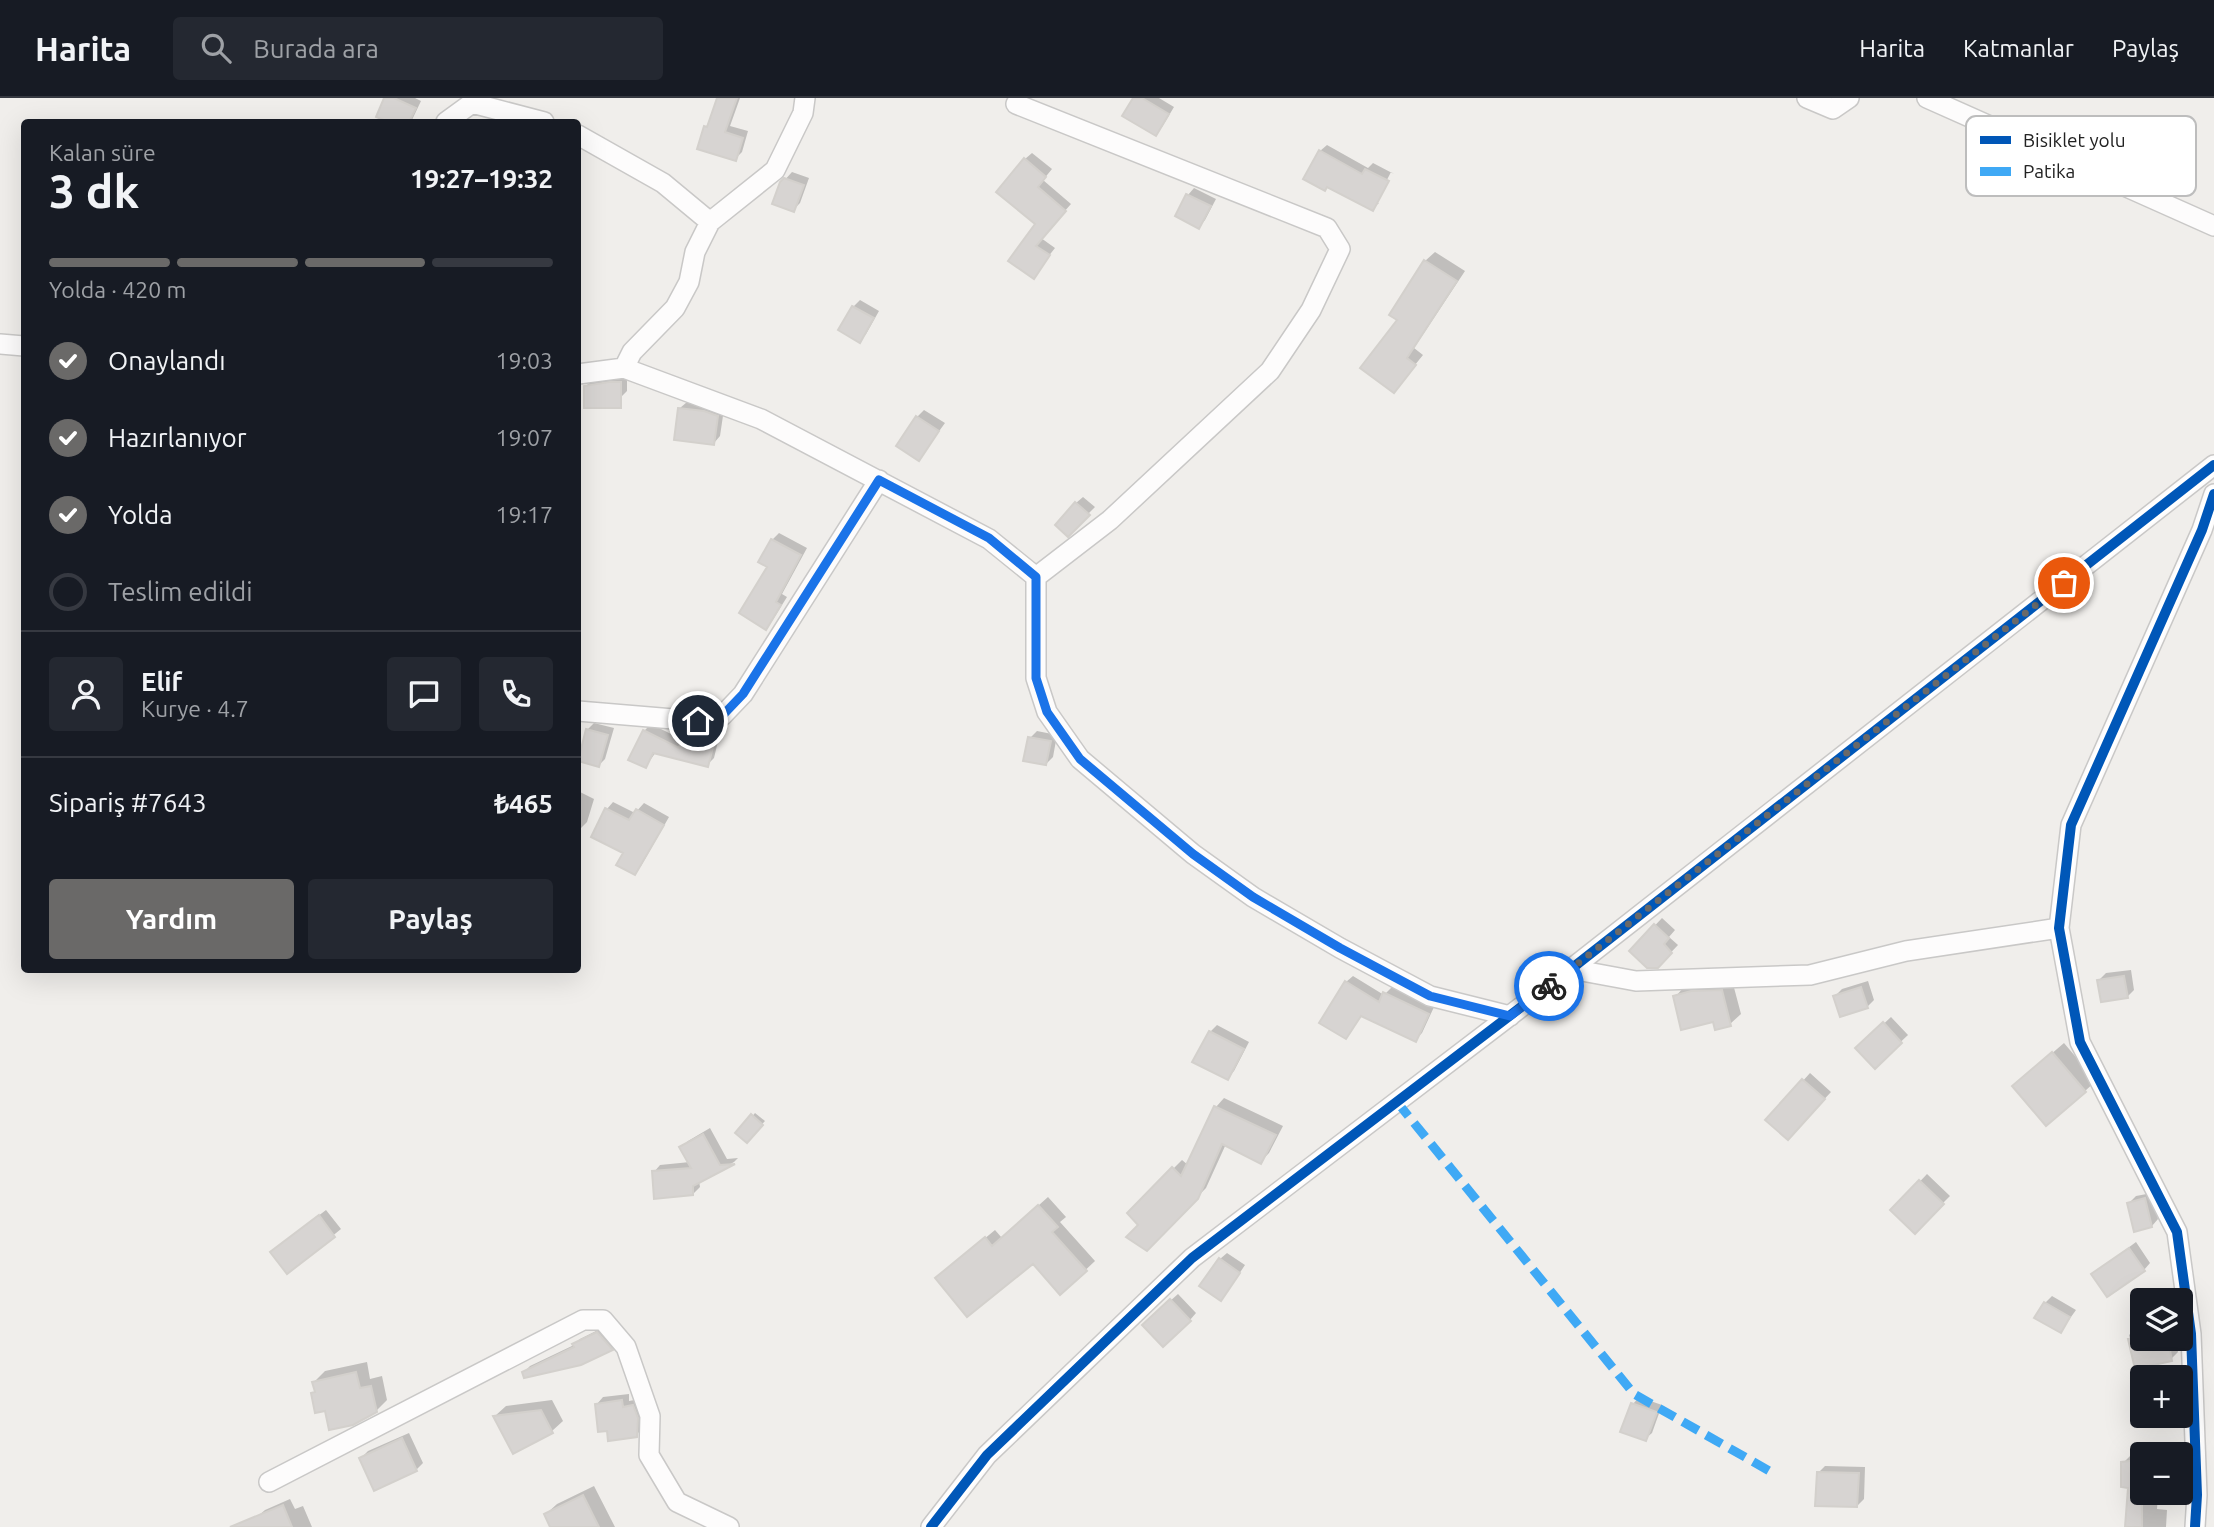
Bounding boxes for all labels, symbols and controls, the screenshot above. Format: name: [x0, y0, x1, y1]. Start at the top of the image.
search box: [173, 17, 663, 80]
icon: search: [197, 29, 235, 67]
text: Harita: [35, 30, 131, 67]
text: Burada ara: [253, 34, 379, 63]
text: Harita: [1859, 35, 1925, 62]
text: Katmanlar: [1963, 35, 2074, 62]
text: Paylaş: [2112, 35, 2179, 62]
legend: [1966, 116, 2196, 196]
text: Bisiklet yolu: [2023, 129, 2126, 151]
text: Kalan süre: [49, 140, 156, 165]
text: Patika: [2023, 160, 2075, 182]
text: 19:27–19:32: [410, 164, 553, 193]
text: 3 dk: [49, 165, 139, 217]
text: Yolda · 420 m: [49, 277, 186, 302]
icon: check: [49, 342, 87, 380]
text: Onaylandı: [108, 346, 226, 375]
text: 19:03: [495, 348, 553, 373]
icon: check: [49, 419, 87, 457]
text: Hazırlanıyor: [108, 423, 247, 452]
text: 19:07: [495, 425, 553, 450]
icon: check: [49, 496, 87, 534]
text: Yolda: [108, 500, 173, 529]
text: 19:17: [495, 502, 553, 527]
pin: [2034, 553, 2094, 613]
icon: bag: [2045, 564, 2083, 602]
text: Teslim edildi: [108, 577, 253, 606]
button: person: [49, 657, 123, 731]
button: chat: [387, 657, 461, 731]
button: phone: [479, 657, 553, 731]
text: Elif: [141, 667, 182, 696]
pin: [668, 691, 728, 751]
text: Kurye · 4.7: [141, 696, 249, 721]
icon: home: [679, 702, 717, 740]
text: Sipariş #7643: [49, 788, 207, 817]
text: ₺465: [494, 789, 553, 818]
button: Yardım: [49, 879, 294, 959]
button: Paylaş: [308, 879, 553, 959]
courier: [1514, 951, 1584, 1021]
icon: bike: [1530, 967, 1568, 1005]
map controls: [2130, 1288, 2193, 1505]
button: layers: [2130, 1288, 2193, 1351]
button: +: [2130, 1365, 2193, 1428]
button: −: [2130, 1442, 2193, 1505]

